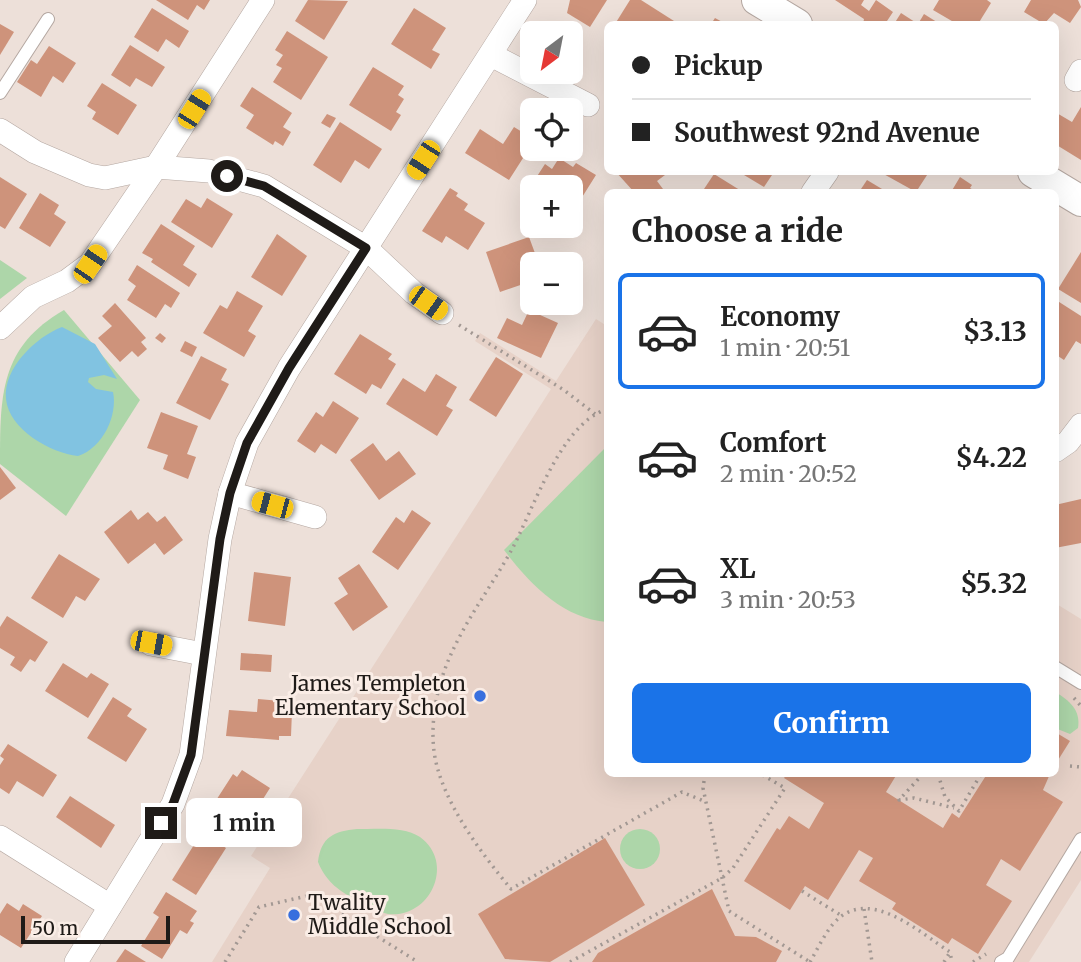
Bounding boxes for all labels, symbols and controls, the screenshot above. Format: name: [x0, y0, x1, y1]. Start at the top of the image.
north arrow: [520, 21, 583, 84]
map controls: [520, 21, 583, 315]
text: Pickup: [674, 49, 763, 82]
car: [174, 86, 215, 132]
button: locate: [520, 98, 583, 161]
text: Southwest 92nd Avenue: [674, 116, 980, 149]
car: [403, 137, 444, 183]
route start: [211, 160, 243, 192]
button: +: [520, 175, 583, 238]
text: Choose a ride: [632, 211, 843, 251]
car: [70, 241, 111, 287]
button: −: [520, 252, 583, 315]
car: [405, 282, 452, 324]
icon: car: [636, 300, 699, 363]
text: Economy: [720, 300, 840, 333]
text: $3.13: [963, 315, 1027, 348]
text: 1 min · 20:51: [720, 333, 850, 362]
icon: car: [636, 426, 699, 489]
text: Comfort: [720, 426, 826, 459]
text: $4.22: [956, 441, 1027, 474]
text: 2 min · 20:52: [720, 459, 857, 488]
car: [249, 489, 296, 521]
icon: car: [636, 552, 699, 615]
text: XL: [720, 552, 756, 585]
text: $5.32: [960, 567, 1027, 600]
text: 3 min · 20:53: [720, 585, 856, 614]
car: [129, 629, 174, 657]
place label: James Templeton Elementary School: [275, 670, 467, 721]
button: Confirm: [632, 683, 1031, 763]
marker: James Templeton Elementary School: [472, 688, 488, 704]
callout: 1 min: [186, 798, 301, 848]
route end: [145, 807, 177, 839]
text: 1 min: [213, 808, 275, 837]
place label: Twality Middle School: [308, 889, 452, 940]
marker: Twality Middle School: [286, 907, 302, 923]
scale bar: [21, 913, 170, 945]
text: 50 m: [32, 916, 78, 940]

